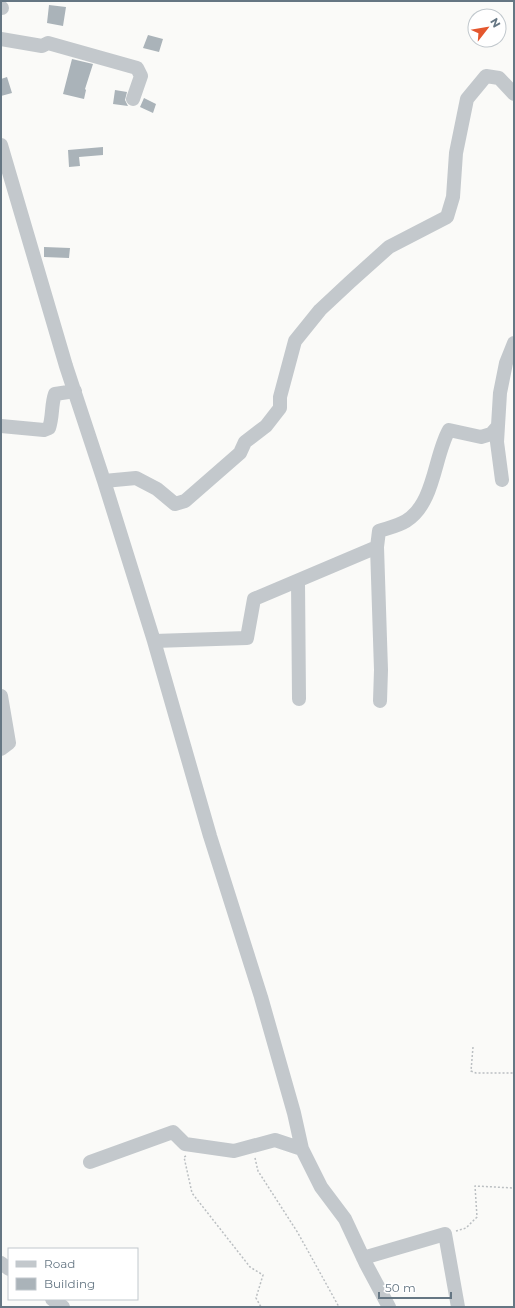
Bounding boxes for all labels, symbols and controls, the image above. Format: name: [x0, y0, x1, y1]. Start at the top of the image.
north arrow: [467, 8, 507, 48]
text: N: [487, 15, 504, 30]
legend: [8, 1248, 138, 1300]
text: Road: [44, 1256, 75, 1271]
scale bar: [379, 1274, 451, 1300]
text: Building: [44, 1276, 95, 1291]
text: 50 m: [385, 1280, 416, 1295]

